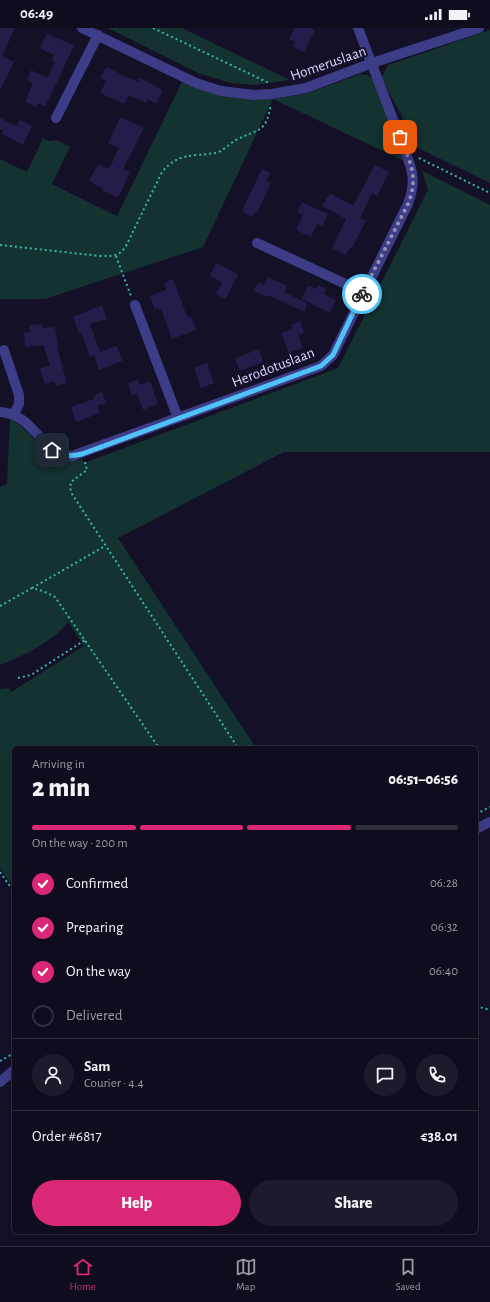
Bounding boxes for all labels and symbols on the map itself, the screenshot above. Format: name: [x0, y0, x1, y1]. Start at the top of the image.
street label: Homeruslaan: [288, 43, 368, 83]
pin: [383, 120, 417, 154]
courier: [342, 274, 382, 314]
street label: Herodotuslaan: [230, 345, 317, 390]
pin: [35, 433, 69, 467]

